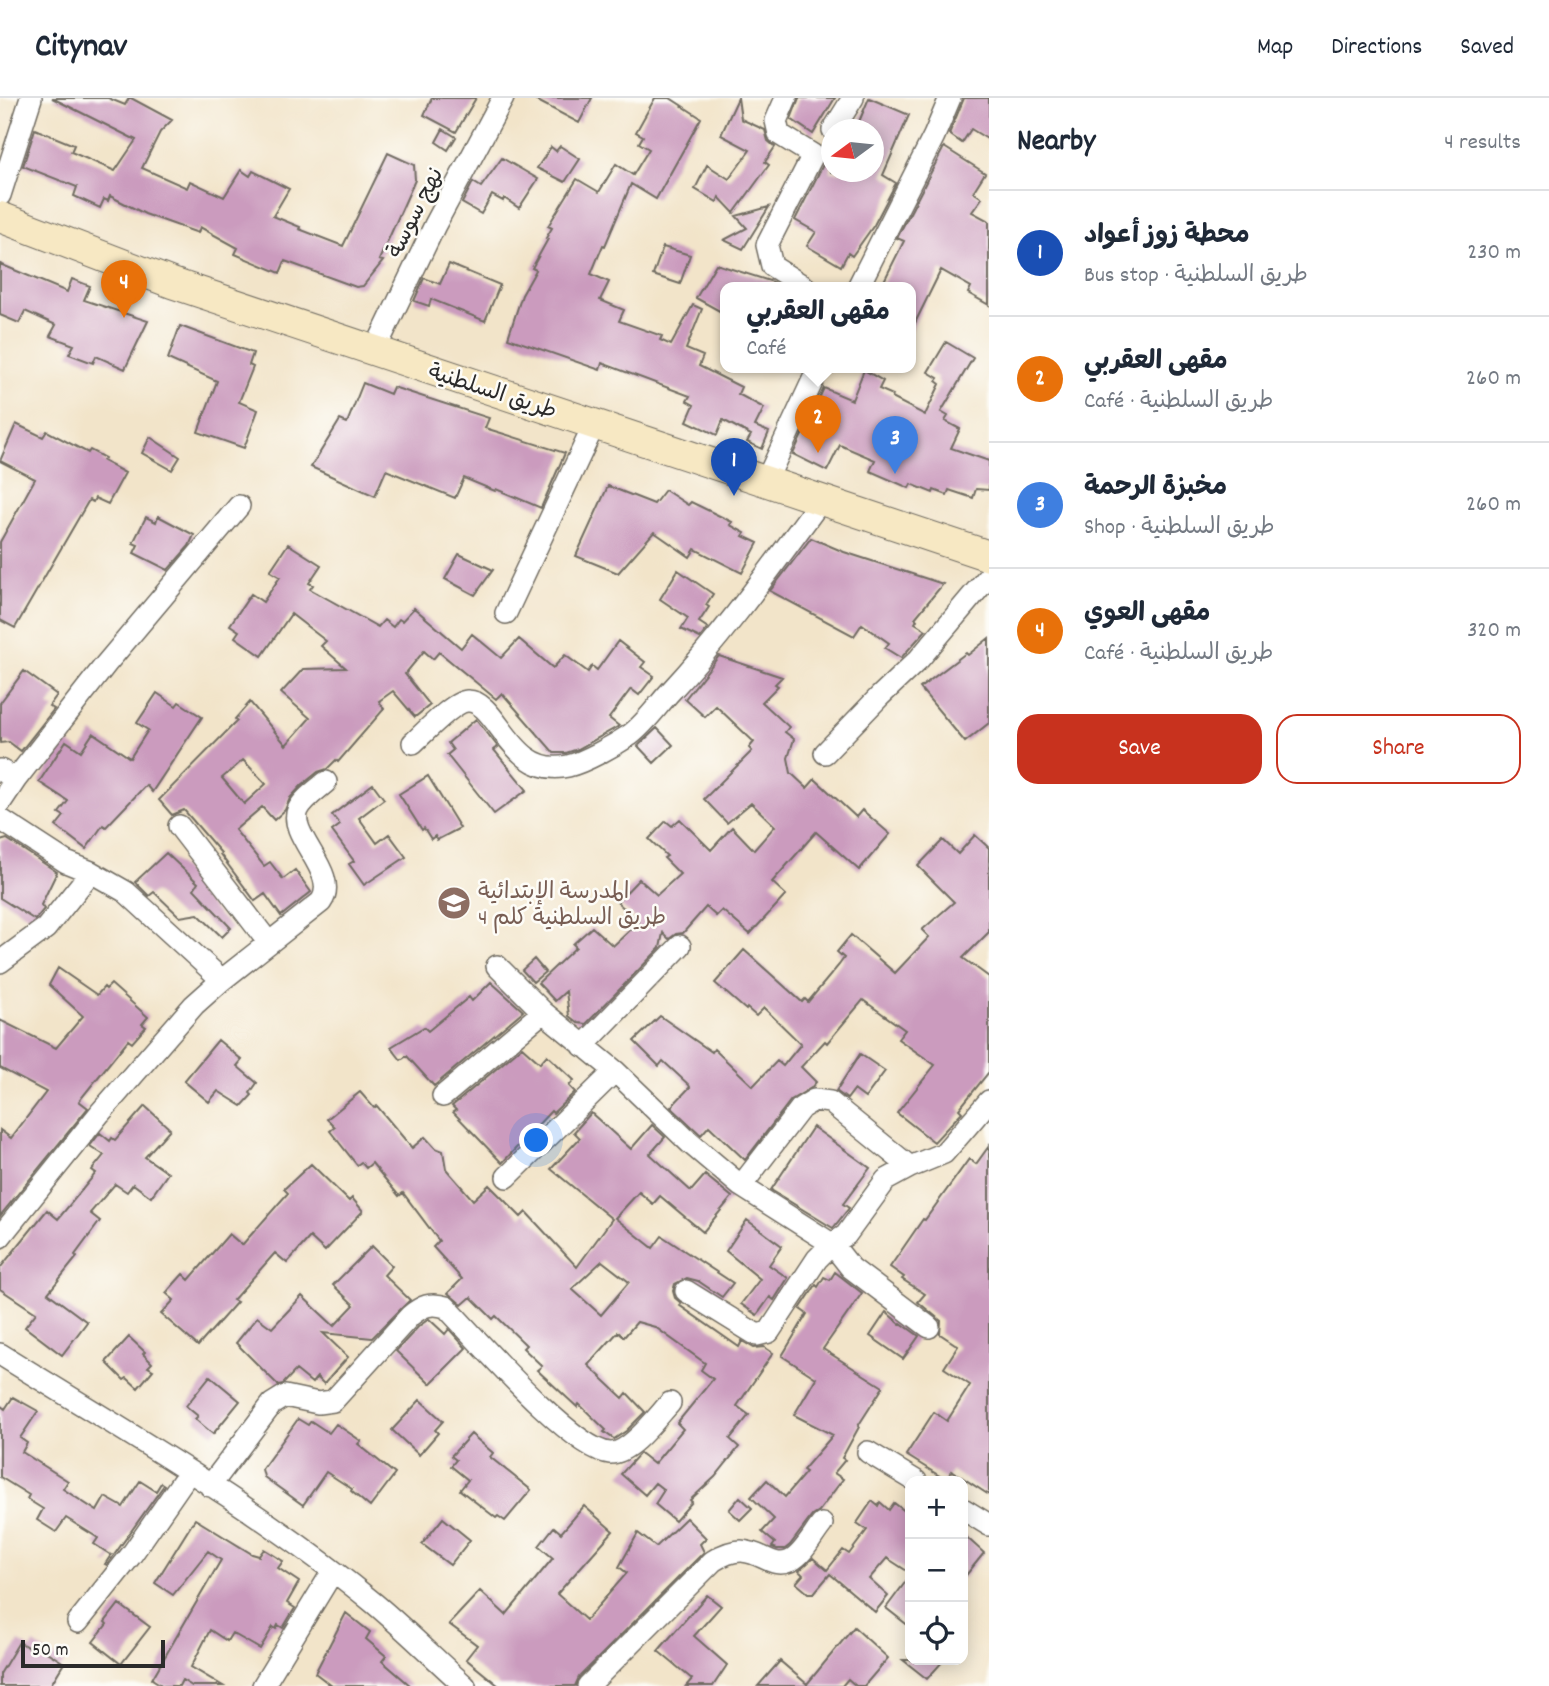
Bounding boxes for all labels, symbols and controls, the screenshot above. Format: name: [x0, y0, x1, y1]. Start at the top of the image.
text: Citynav: [35, 25, 127, 72]
text: Map: [1257, 31, 1293, 65]
text: Directions: [1331, 31, 1422, 65]
text: Saved: [1460, 31, 1514, 65]
north arrow: [821, 119, 884, 182]
text: Nearby: [1017, 122, 1095, 165]
text: 4 results: [1444, 127, 1521, 160]
street label: نهج سوسة: [380, 163, 454, 265]
text: محطة زوز أعواد: [1084, 218, 1250, 255]
text: 1: [1037, 237, 1043, 270]
text: 230 m: [1467, 237, 1521, 270]
pin: 4: [101, 260, 147, 318]
text: Bus stop · طريق السلطنية: [1084, 260, 1308, 293]
popup: [720, 282, 916, 373]
text: مقهى العقربي: [746, 295, 890, 332]
text: Café: [746, 333, 786, 366]
text: مقهى العقربي: [1084, 344, 1228, 381]
street label: طريق السلطنية: [423, 357, 560, 430]
text: 2: [1035, 363, 1045, 396]
text: 260 m: [1466, 363, 1521, 396]
text: Café · طريق السلطنية: [1084, 386, 1273, 419]
pin: 2: [795, 395, 841, 453]
pin: 3: [872, 416, 918, 474]
pin: 1: [711, 438, 757, 496]
text: مخبزة الرحمة: [1084, 470, 1227, 507]
text: 3: [1035, 489, 1045, 522]
text: 260 m: [1466, 489, 1521, 522]
text: Shop · طريق السلطنية: [1084, 512, 1275, 545]
text: مقهى العوي: [1084, 596, 1210, 633]
text: 4: [1035, 615, 1045, 648]
text: 320 m: [1467, 615, 1521, 648]
text: Café · طريق السلطنية: [1084, 638, 1273, 671]
button: Save: [1017, 714, 1262, 784]
button: Share: [1276, 714, 1521, 784]
place label: المدرسة الإبتدائية طريق السلطنية كلم 4: [478, 877, 666, 936]
school or university icon: المدرسة الإبتدائية طريق السلطنية كلم 4: [435, 884, 473, 922]
your location: [519, 1123, 553, 1157]
map controls: [905, 1476, 968, 1665]
button: +: [905, 1476, 968, 1539]
button: −: [905, 1539, 968, 1602]
button: locate: [905, 1602, 968, 1665]
scale bar: [21, 1637, 164, 1669]
text: 50 m: [32, 1638, 69, 1665]

